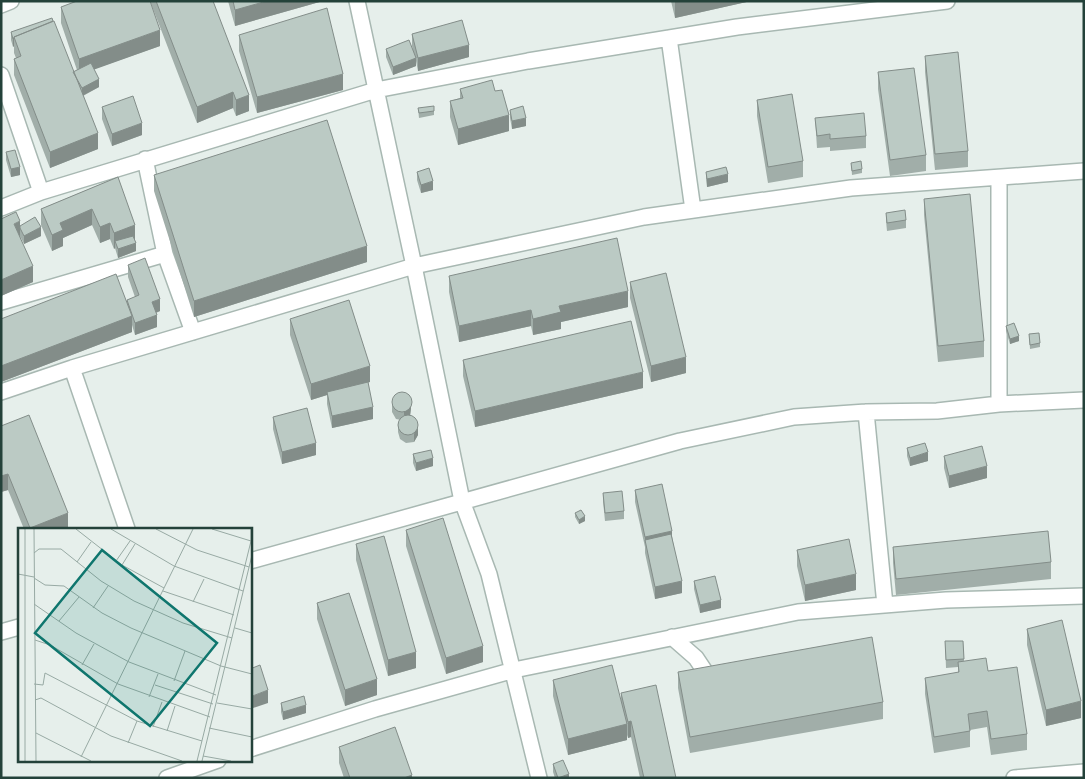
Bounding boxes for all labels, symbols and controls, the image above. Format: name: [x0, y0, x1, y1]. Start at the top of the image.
inset map: [18, 528, 251, 762]

